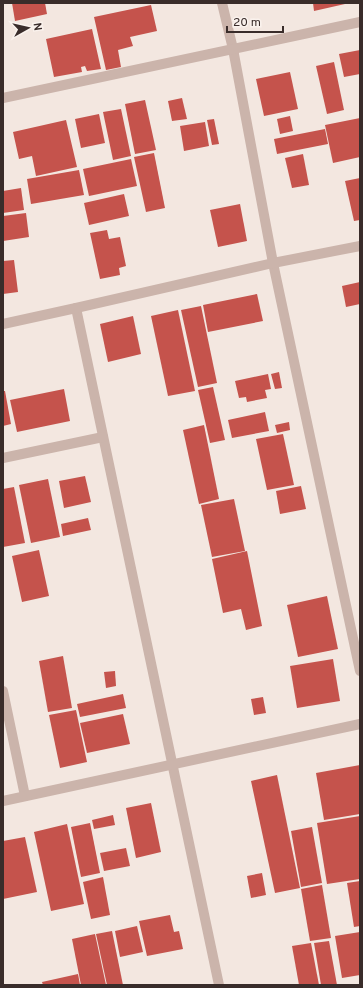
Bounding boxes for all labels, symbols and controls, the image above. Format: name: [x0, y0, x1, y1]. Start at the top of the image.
north arrow: [8, 8, 48, 48]
scale bar: [227, 8, 283, 34]
text: 20 m: [233, 15, 261, 31]
text: N: [29, 22, 44, 32]

